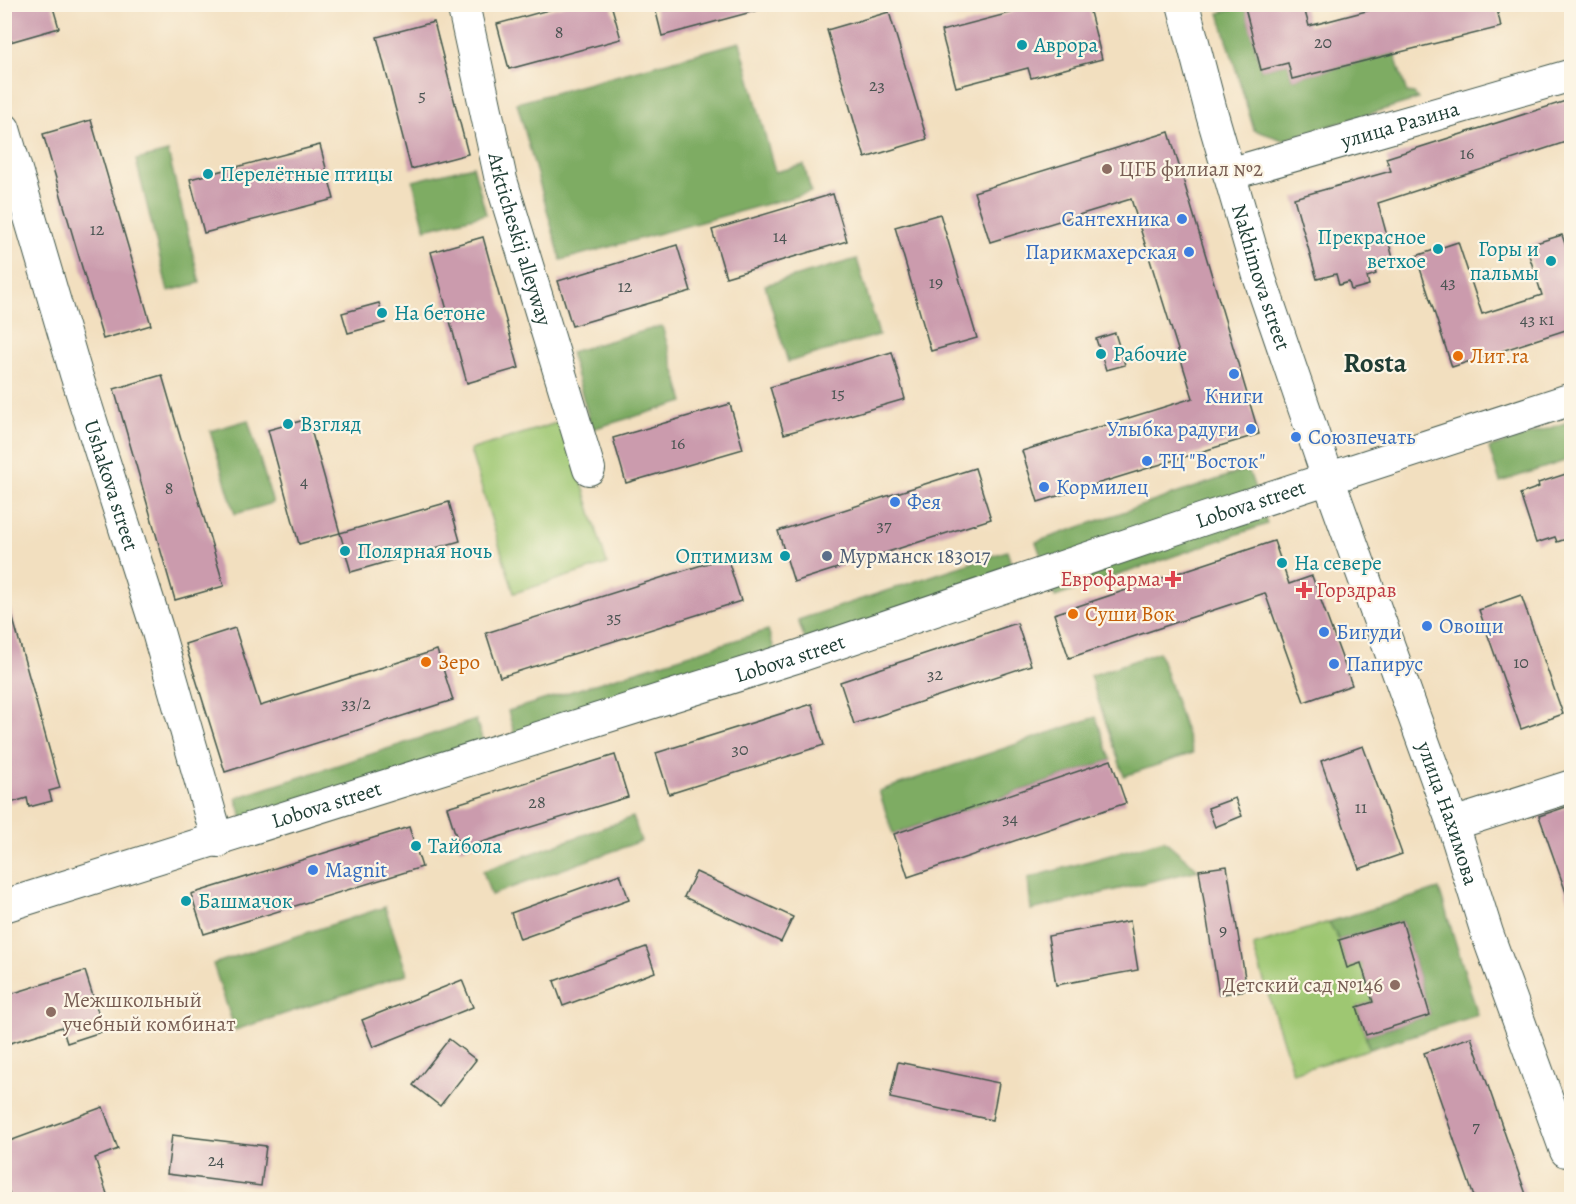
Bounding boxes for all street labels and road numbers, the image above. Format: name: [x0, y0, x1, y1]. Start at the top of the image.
street label: улица Разина: [1337, 94, 1463, 155]
street label: Arkticheskij alleyway: [481, 149, 559, 330]
street label: Nakhimova street: [1225, 201, 1297, 354]
street label: Ushakova street: [77, 416, 145, 554]
street label: Lobova street: [1192, 473, 1309, 535]
street label: Lobova street: [732, 627, 849, 689]
street label: улица Нахимова: [1410, 737, 1485, 889]
street label: Lobova street: [268, 774, 385, 835]

